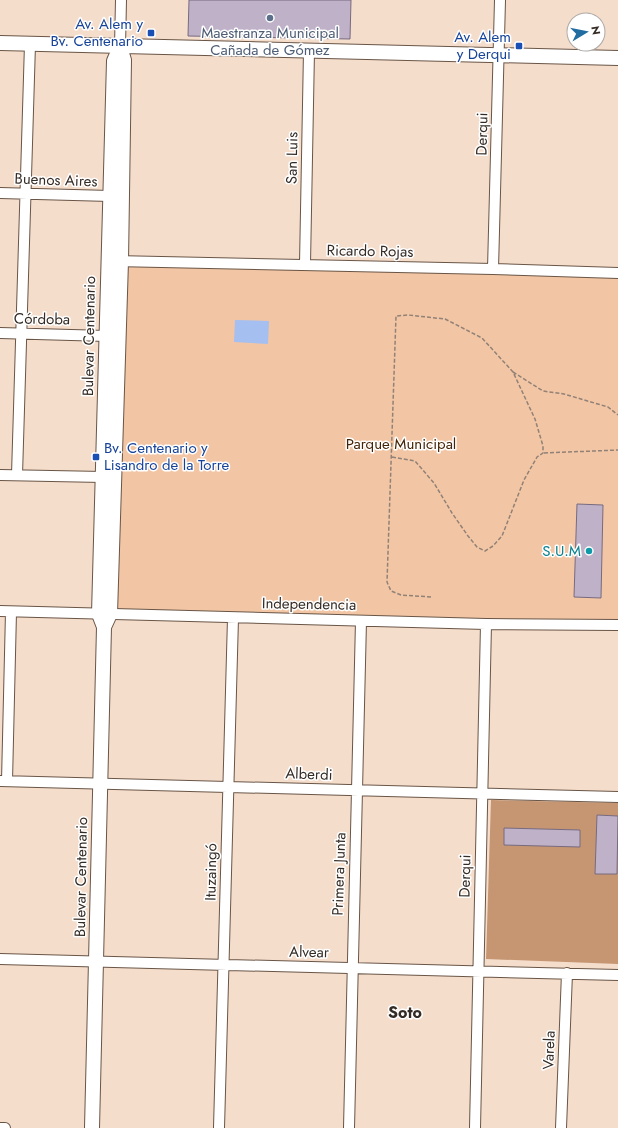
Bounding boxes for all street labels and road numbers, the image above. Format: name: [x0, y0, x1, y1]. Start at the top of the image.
street label: Derqui: [471, 112, 493, 156]
street label: San Luis: [281, 132, 303, 184]
street label: Buenos Aires: [14, 168, 98, 192]
street label: Ricardo Rojas: [326, 239, 414, 263]
street label: Bulevar Centenario: [77, 276, 101, 396]
street label: Córdoba: [14, 308, 70, 330]
street label: Independencia: [262, 592, 356, 616]
street label: Alberdi: [285, 762, 333, 786]
street label: Bulevar Centenario: [69, 817, 93, 937]
street label: Primera Junta: [327, 832, 351, 916]
street label: Ituzaingó: [199, 843, 223, 901]
street label: Derqui: [454, 854, 476, 898]
street label: Alvear: [289, 941, 330, 963]
street label: Varela: [537, 1030, 561, 1070]

